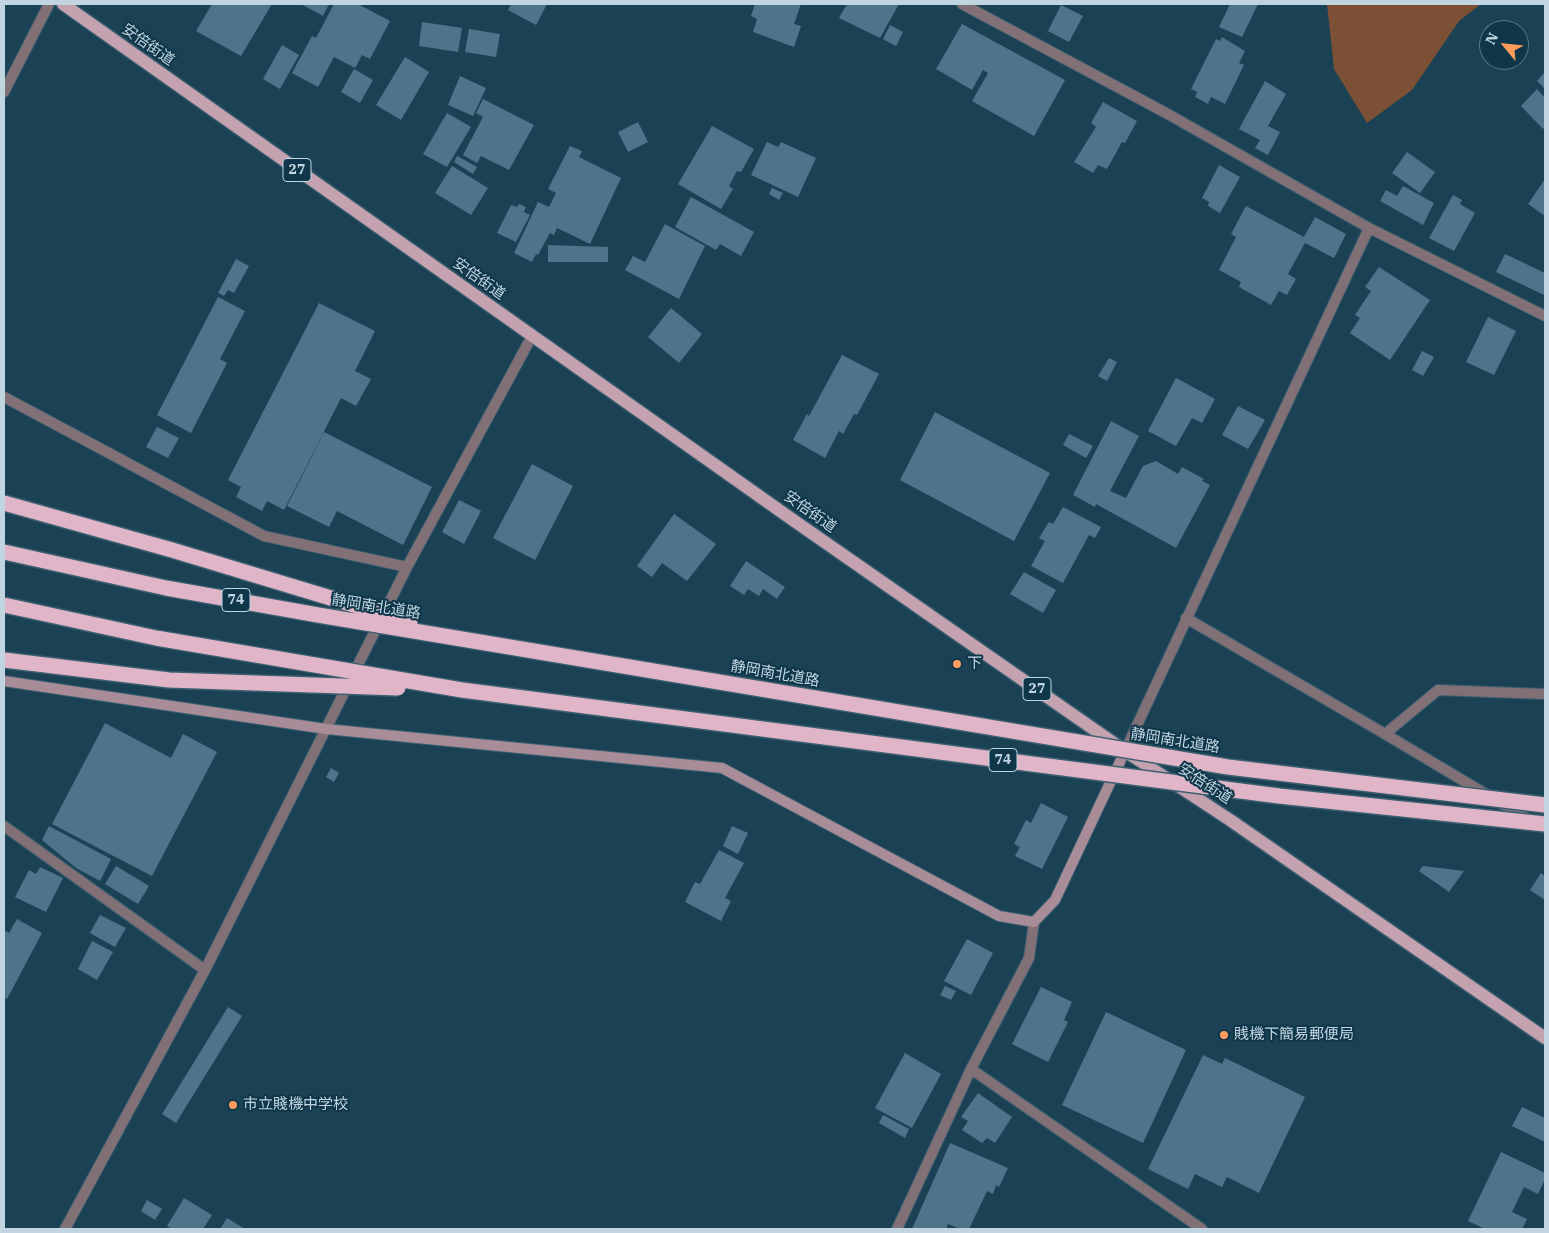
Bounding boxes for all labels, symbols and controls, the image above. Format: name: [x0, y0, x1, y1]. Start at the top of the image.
street label: 安倍街道: [118, 20, 178, 70]
north arrow: [1479, 20, 1529, 70]
text: N: [1481, 29, 1502, 48]
road number: 27: [283, 158, 311, 182]
street label: 安倍街道: [449, 254, 509, 304]
street label: 安倍街道: [780, 487, 840, 537]
road number: 74: [222, 588, 250, 612]
street label: 静岡南北道路: [330, 591, 422, 623]
place label: 下: [967, 655, 982, 673]
street label: 静岡南北道路: [729, 657, 821, 691]
marker: 下: [951, 658, 963, 670]
road number: 27: [1023, 678, 1051, 701]
street label: 静岡南北道路: [1129, 725, 1221, 757]
road number: 74: [989, 748, 1017, 772]
street label: 安倍街道: [1175, 760, 1235, 808]
place label: 賎機下簡易郵便局: [1234, 1026, 1354, 1044]
marker: 賎機下簡易郵便局: [1218, 1029, 1230, 1041]
place label: 市立賤機中学校: [243, 1096, 348, 1114]
marker: 市立賤機中学校: [227, 1099, 239, 1111]

